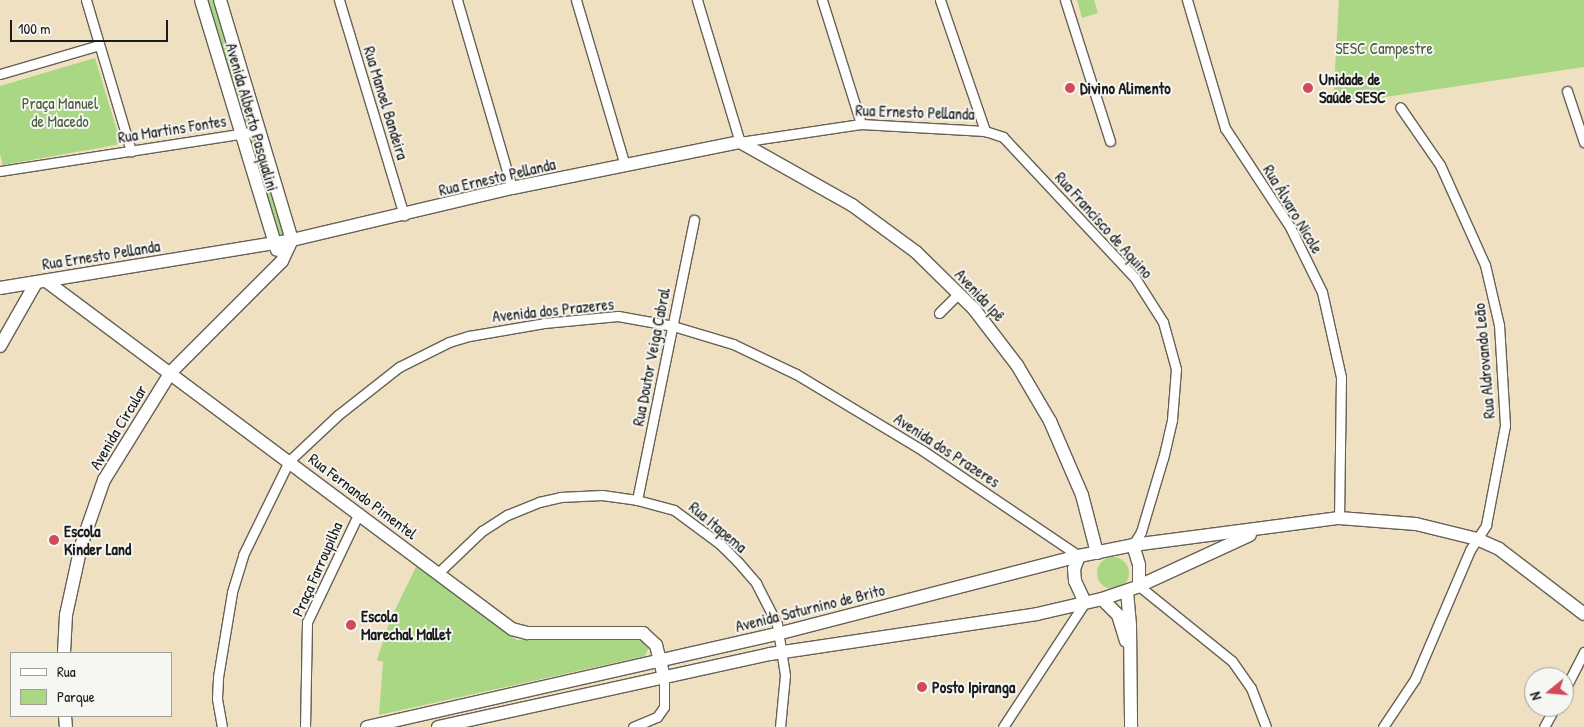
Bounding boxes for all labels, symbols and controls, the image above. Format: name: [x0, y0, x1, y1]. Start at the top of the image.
scale bar: [12, 10, 170, 42]
text: 100 m: [18, 18, 51, 39]
park label: SESC Campestre: [1335, 38, 1433, 58]
street label: Avenida Alberto Pasqualini: [222, 41, 282, 193]
street label: Rua Manoel Bandeira: [360, 44, 412, 162]
place label: Unidade de Saúde SESC: [1319, 69, 1386, 107]
place label: Divino Alimento: [1080, 78, 1171, 98]
marker: Unidade de Saúde SESC: [1301, 81, 1315, 95]
marker: Divino Alimento: [1064, 82, 1076, 94]
park label: Praça Manuel de Macedo: [22, 93, 98, 131]
street label: Rua Ernesto Pellanda: [855, 100, 975, 124]
street label: Rua Martins Fontes: [116, 111, 228, 147]
street label: Rua Ernesto Pellanda: [437, 154, 557, 200]
street label: Rua Álvaro Nicole: [1259, 161, 1327, 257]
street label: Rua Francisco de Aquino: [1051, 168, 1157, 282]
street label: Rua Ernesto Pellanda: [41, 236, 161, 274]
street label: Avenida Ipê: [951, 265, 1009, 325]
street label: Rua Doutor Veiga Cabral: [628, 286, 674, 428]
street label: Avenida dos Prazeres: [491, 294, 615, 326]
street label: Rua Aldrovando Leão: [1469, 302, 1499, 420]
street label: Avenida Circular: [85, 381, 151, 473]
street label: Avenida dos Prazeres: [891, 409, 1003, 491]
street label: Rua Fernando Pimentel: [305, 449, 421, 543]
street label: Rua Itapema: [685, 497, 751, 557]
street label: Praça Farroupilha: [288, 519, 346, 619]
place label: Escola Kinder Land: [64, 521, 131, 559]
marker: Escola Kinder Land: [48, 534, 60, 546]
street label: Avenida Saturnino de Brito: [733, 580, 887, 636]
place label: Escola Marechal Mallet: [361, 606, 451, 644]
marker: Escola Marechal Mallet: [345, 619, 357, 631]
legend: [10, 652, 172, 717]
text: Rua: [57, 661, 76, 682]
north arrow: [1524, 667, 1574, 717]
place label: Posto Ipiranga: [932, 677, 1015, 697]
marker: Posto Ipiranga: [916, 681, 928, 693]
text: Parque: [57, 686, 95, 707]
text: N: [1525, 690, 1545, 703]

